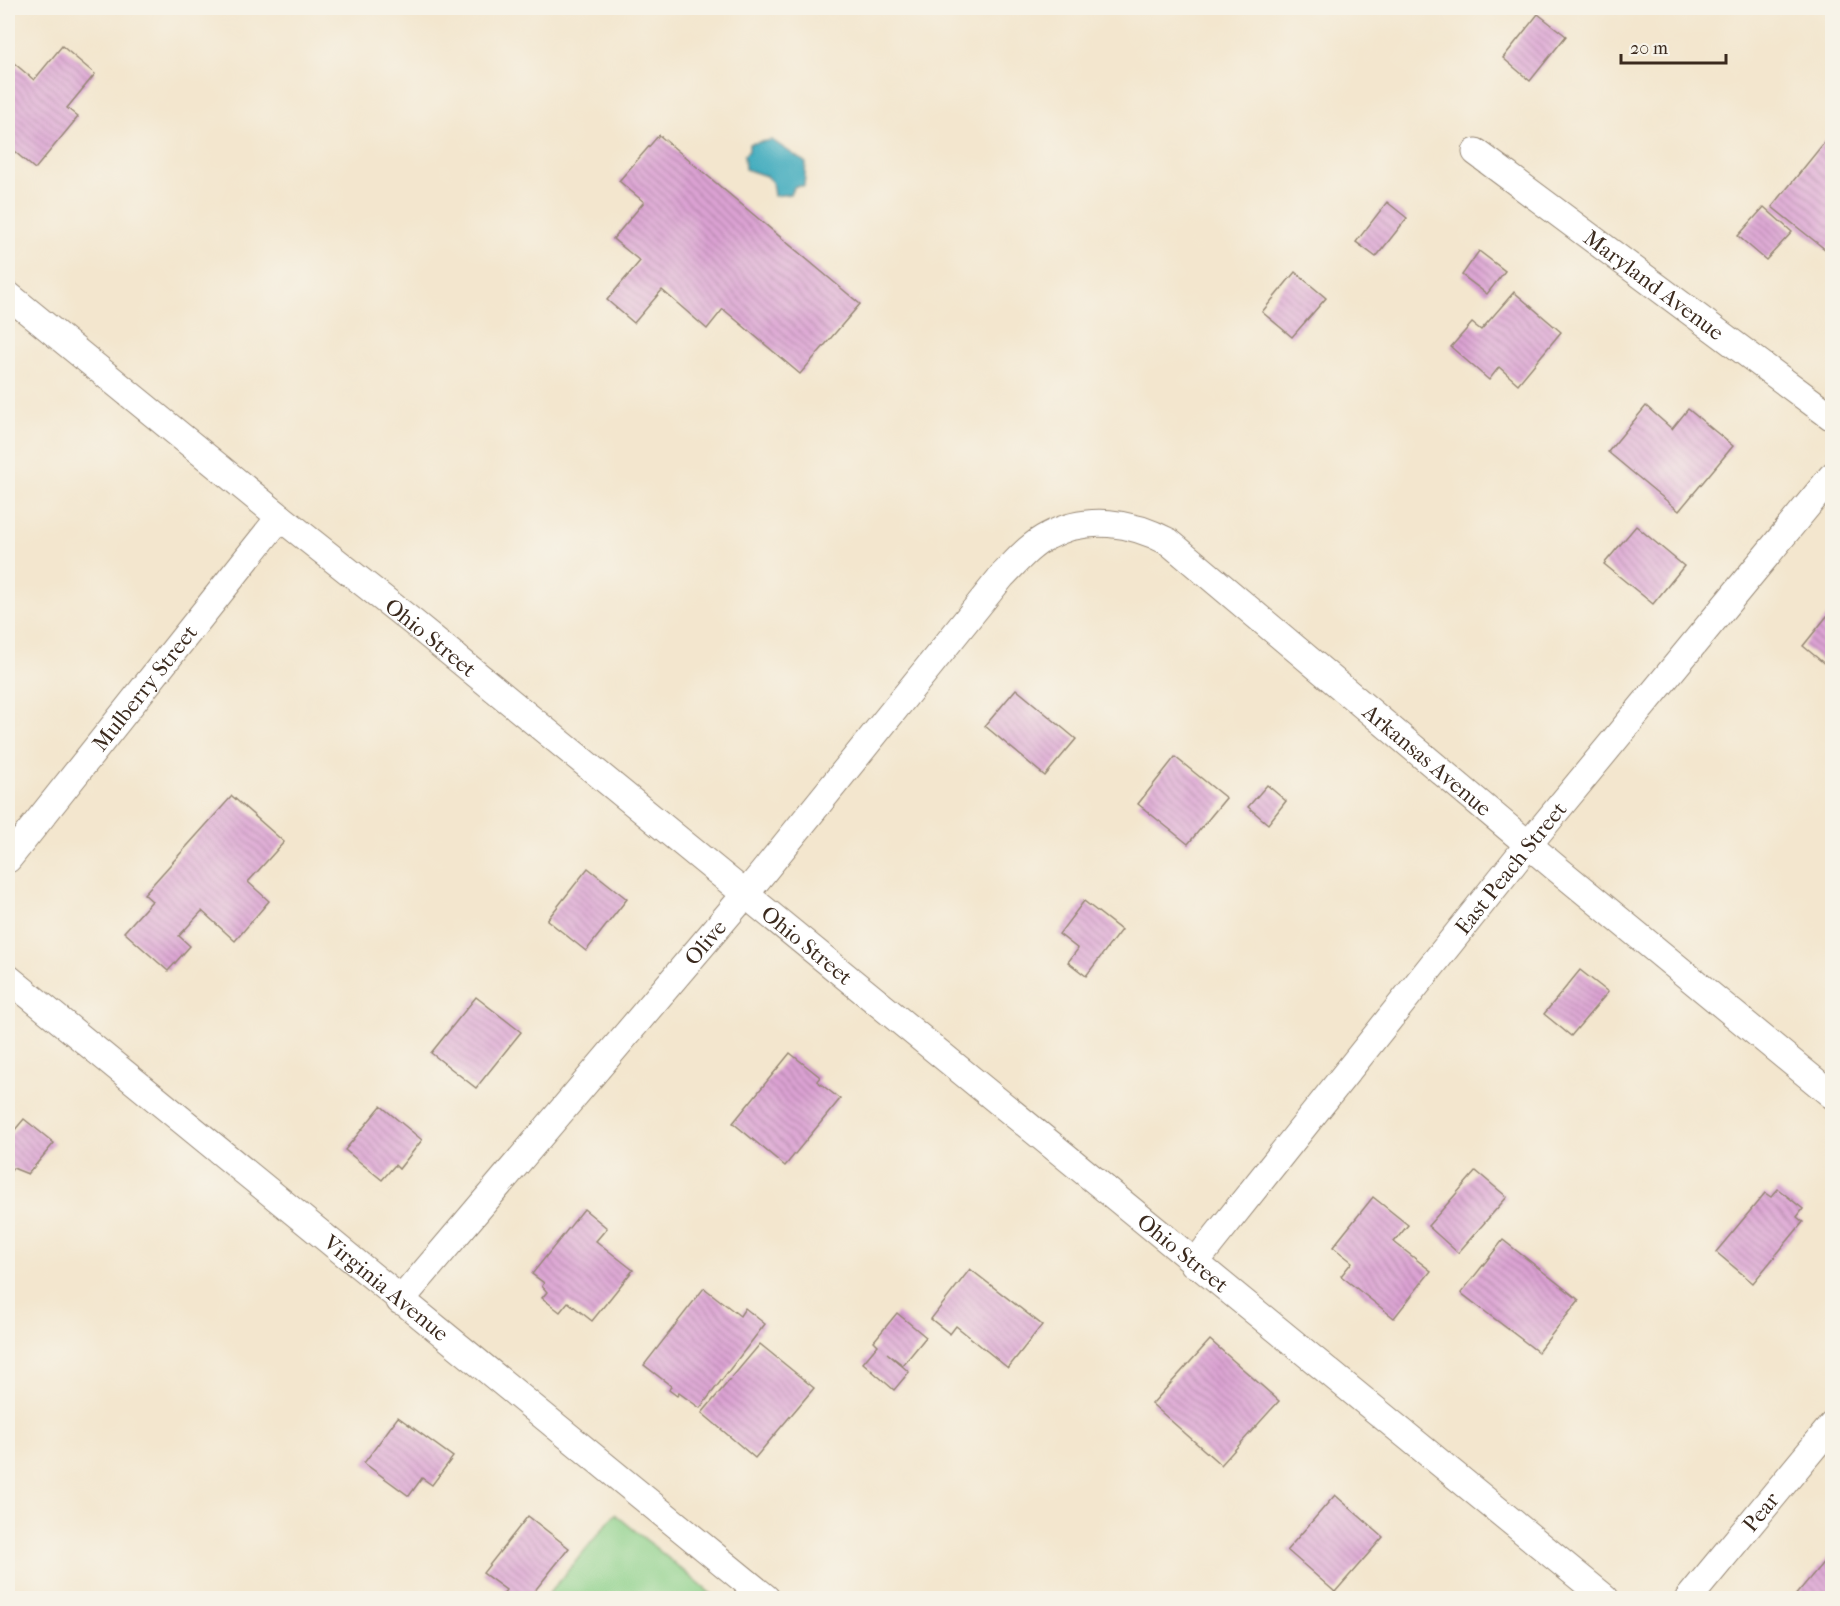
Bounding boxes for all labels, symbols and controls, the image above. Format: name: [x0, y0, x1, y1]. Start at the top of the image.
scale bar: [1621, 27, 1726, 65]
text: 20 m: [1630, 38, 1668, 59]
street label: Maryland Avenue: [1578, 225, 1729, 346]
street label: Ohio Street: [379, 593, 481, 683]
street label: Mulberry Street: [87, 620, 203, 757]
street label: Arkansas Avenue: [1357, 698, 1497, 822]
street label: East Peach Street: [1450, 797, 1572, 940]
street label: Ohio Street: [756, 901, 857, 991]
street label: Olive: [679, 915, 732, 971]
street label: Ohio Street: [1132, 1209, 1233, 1298]
street label: Virginia Avenue: [317, 1229, 454, 1347]
street label: Pear: [1737, 1487, 1785, 1537]

